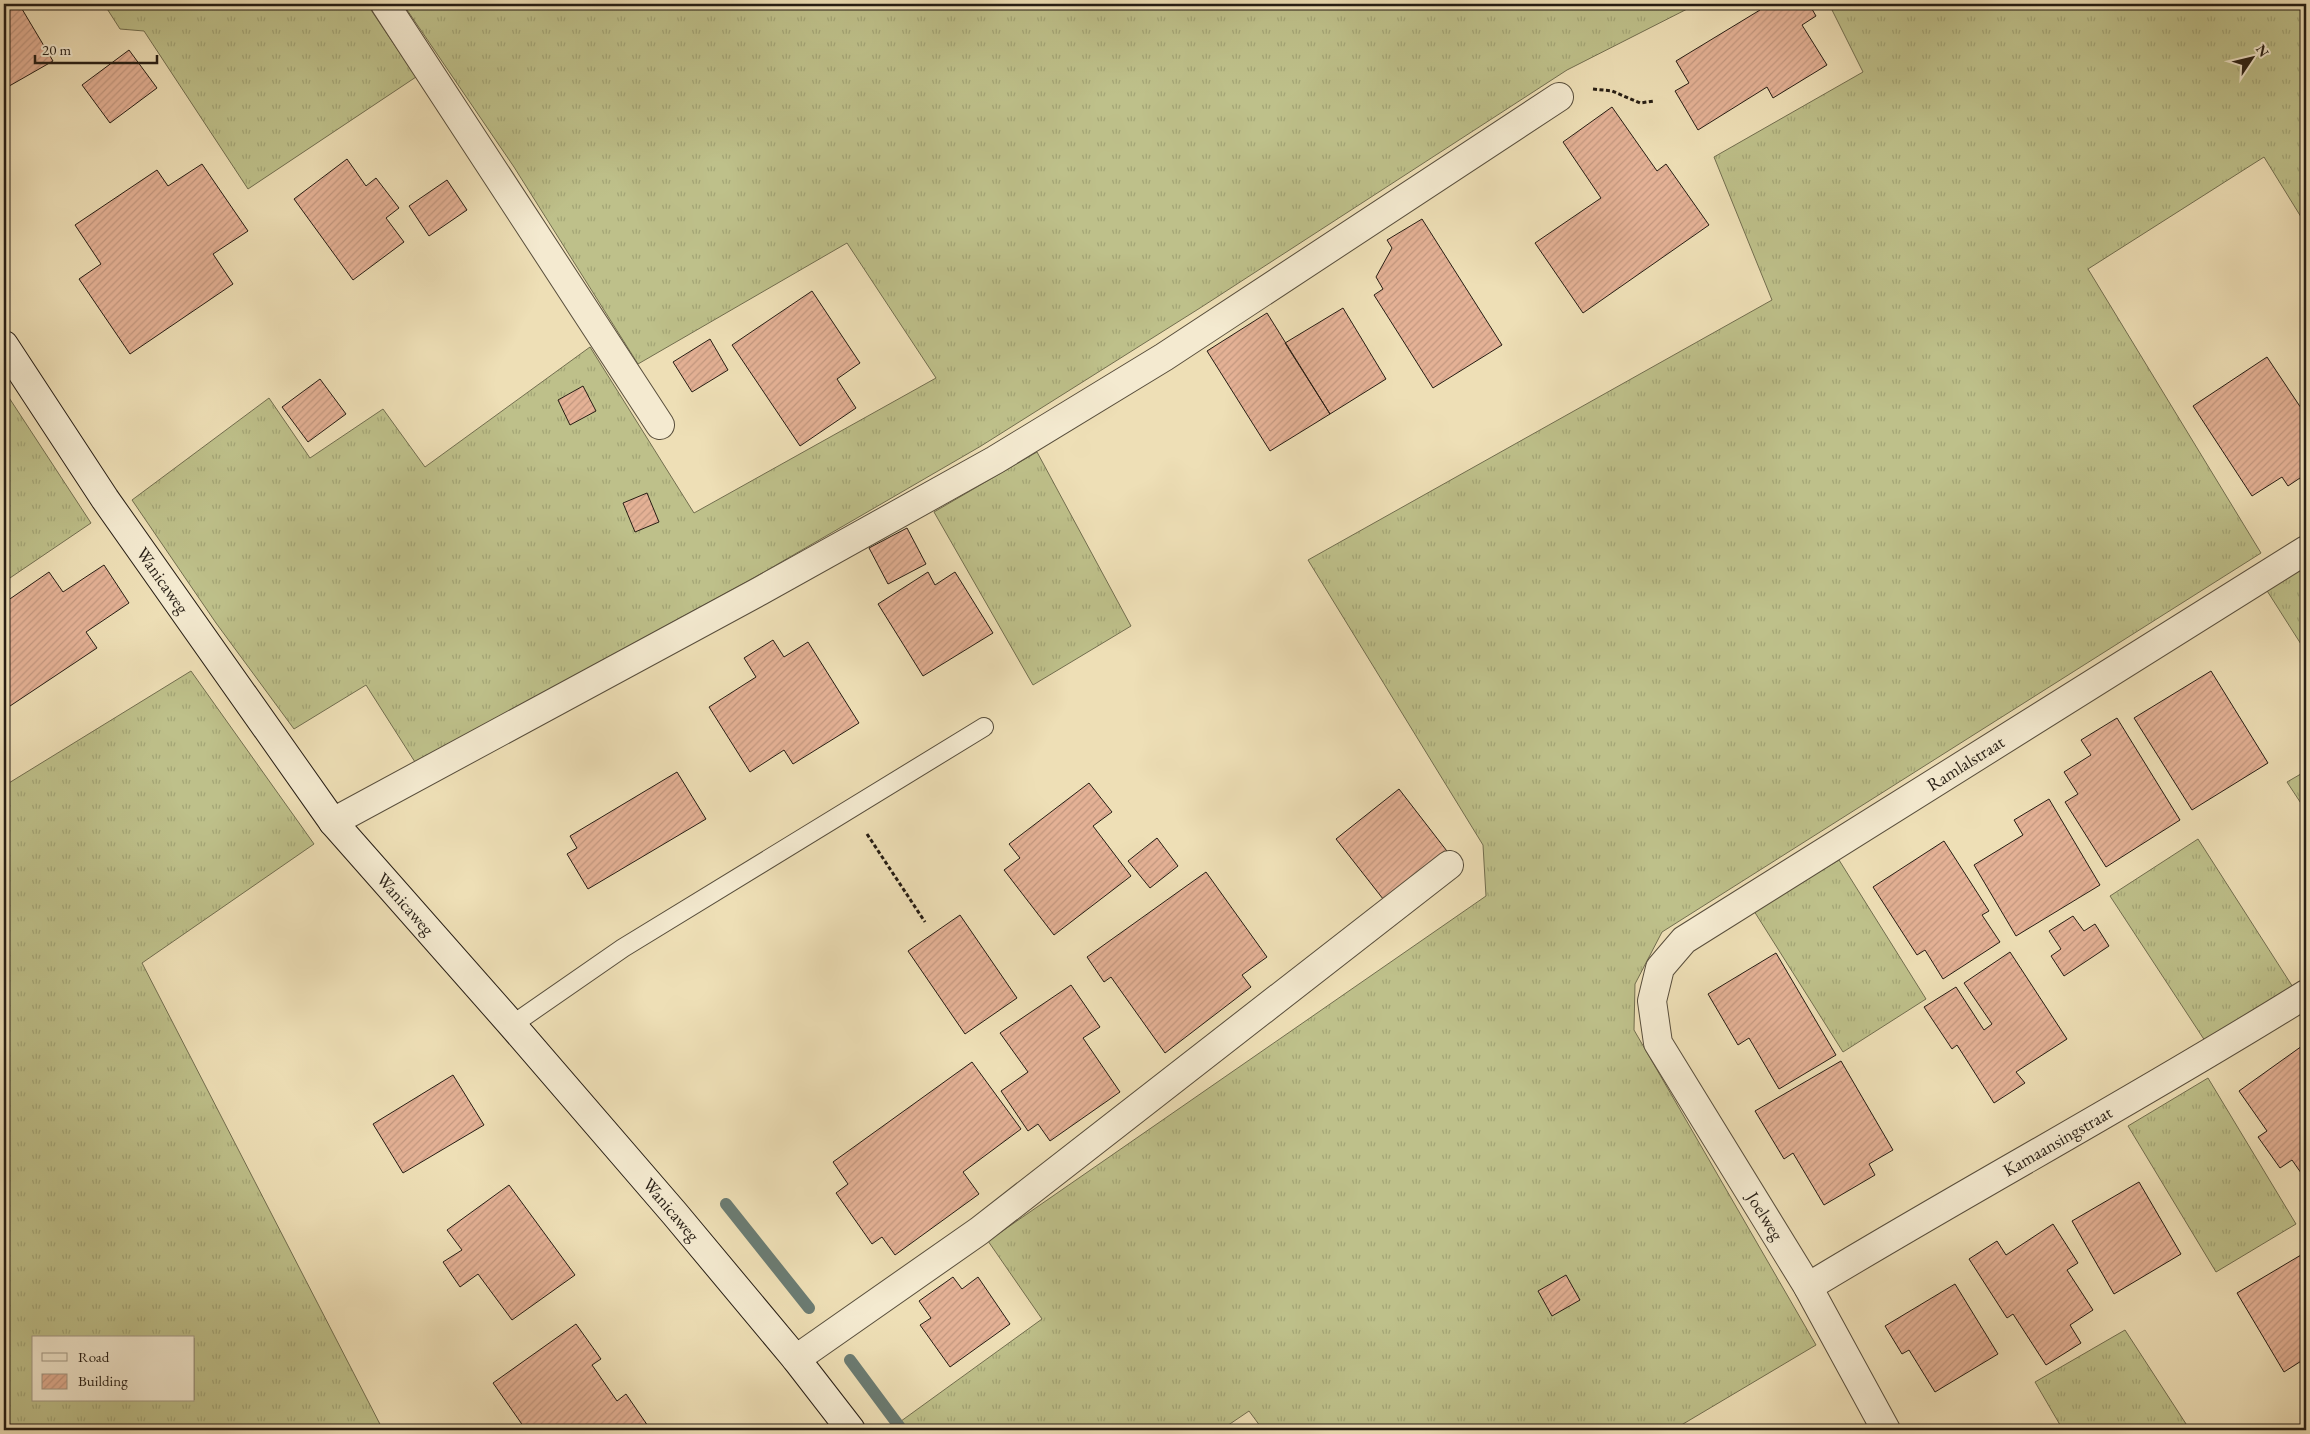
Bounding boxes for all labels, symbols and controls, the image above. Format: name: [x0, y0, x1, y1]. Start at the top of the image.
scale bar: [35, 32, 158, 64]
north arrow: [2228, 32, 2278, 82]
text: 20 m: [42, 40, 71, 59]
text: N: [2252, 41, 2274, 61]
street label: Wanicaweg: [132, 542, 195, 618]
street label: Ramlalstraat: [1922, 730, 2009, 796]
street label: Wanicaweg: [372, 867, 440, 940]
street label: Kamaansingstraat: [1999, 1100, 2116, 1181]
street label: Wanicaweg: [638, 1173, 705, 1246]
street label: Joelweg: [1741, 1185, 1789, 1244]
legend: [32, 1336, 195, 1402]
text: Road: [78, 1347, 110, 1366]
text: Building: [78, 1371, 128, 1390]

